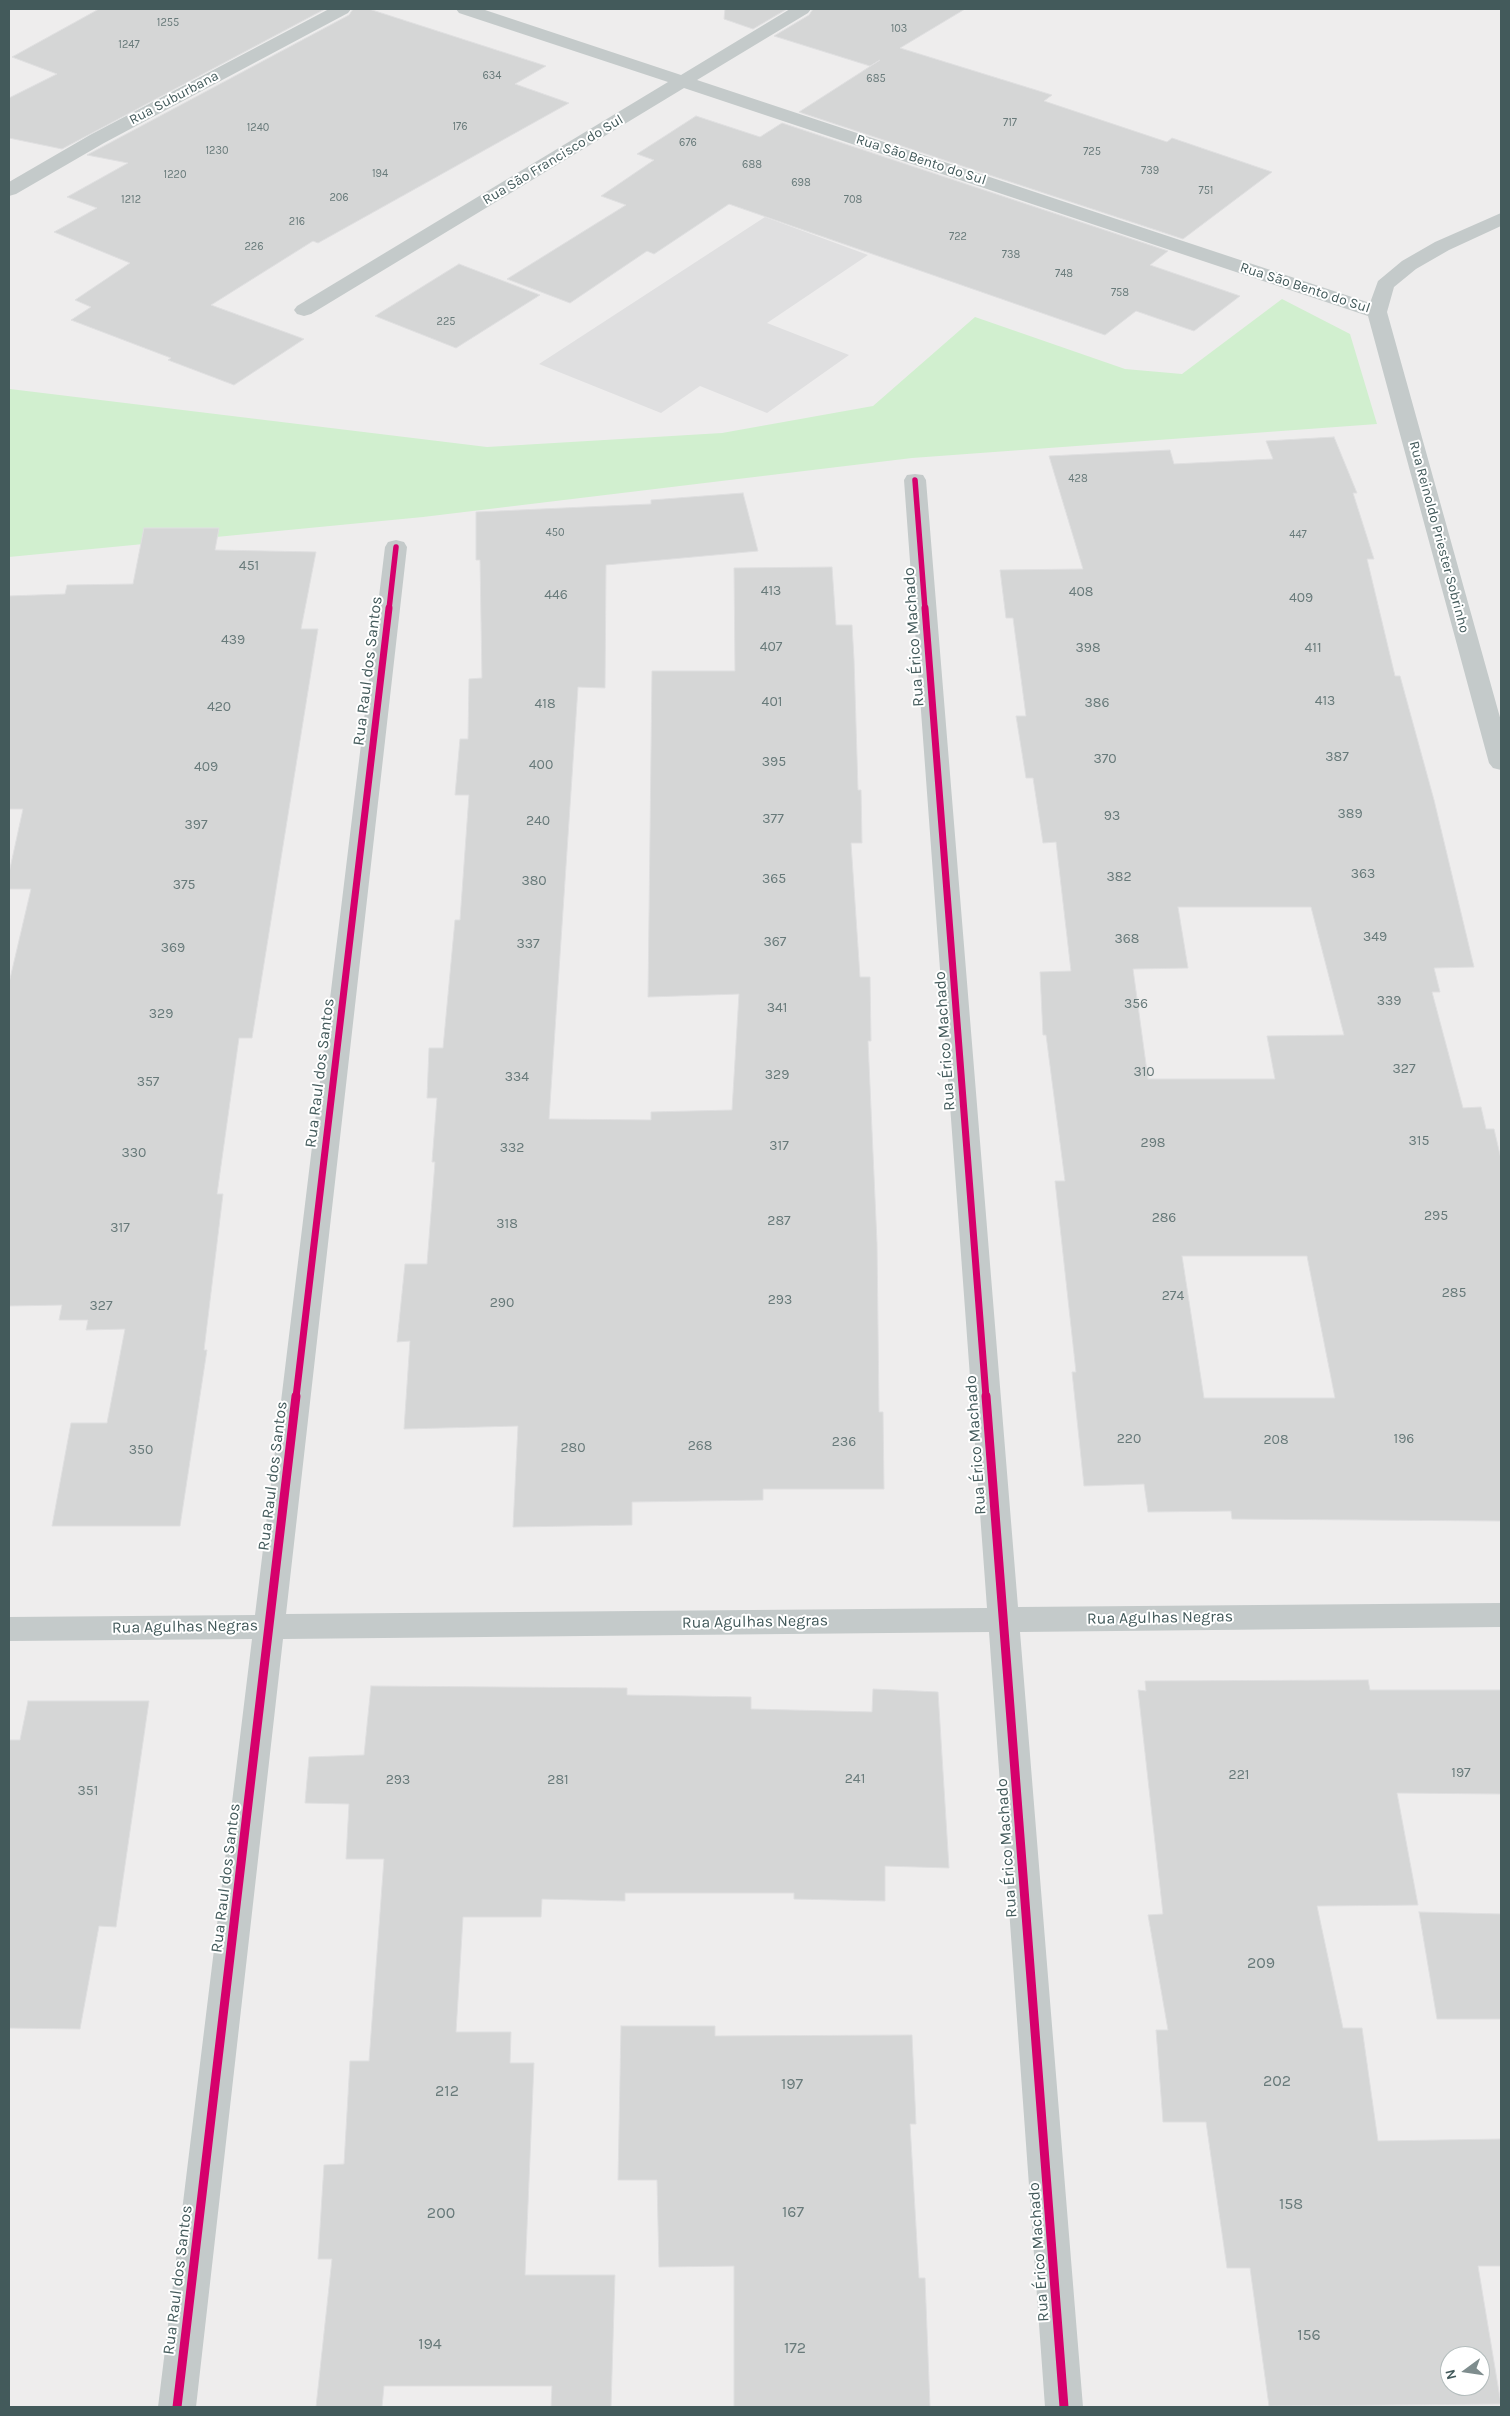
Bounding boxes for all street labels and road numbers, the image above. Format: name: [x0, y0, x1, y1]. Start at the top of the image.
street label: Rua Suburbana: [126, 67, 222, 129]
street label: Rua São Francisco do Sul: [480, 111, 626, 209]
street label: Rua São Bento do Sul: [854, 131, 988, 189]
street label: Rua São Bento do Sul: [1238, 259, 1372, 317]
street label: Rua Reinoldo Priester Sobrinho: [1405, 439, 1473, 635]
street label: Rua Érico Machado: [900, 567, 928, 707]
street label: Rua Raul dos Santos: [349, 595, 387, 747]
street label: Rua Érico Machado: [931, 971, 959, 1111]
street label: Rua Raul dos Santos: [301, 997, 339, 1149]
street label: Rua Érico Machado: [962, 1375, 990, 1515]
street label: Rua Raul dos Santos: [254, 1400, 292, 1552]
street label: Rua Agulhas Negras: [1087, 1607, 1233, 1629]
street label: Rua Agulhas Negras: [682, 1611, 828, 1633]
street label: Rua Agulhas Negras: [112, 1616, 258, 1638]
street label: Rua Érico Machado: [993, 1778, 1021, 1918]
street label: Rua Raul dos Santos: [207, 1802, 245, 1954]
street label: Rua Érico Machado: [1025, 2182, 1053, 2322]
street label: Rua Raul dos Santos: [159, 2204, 197, 2356]

